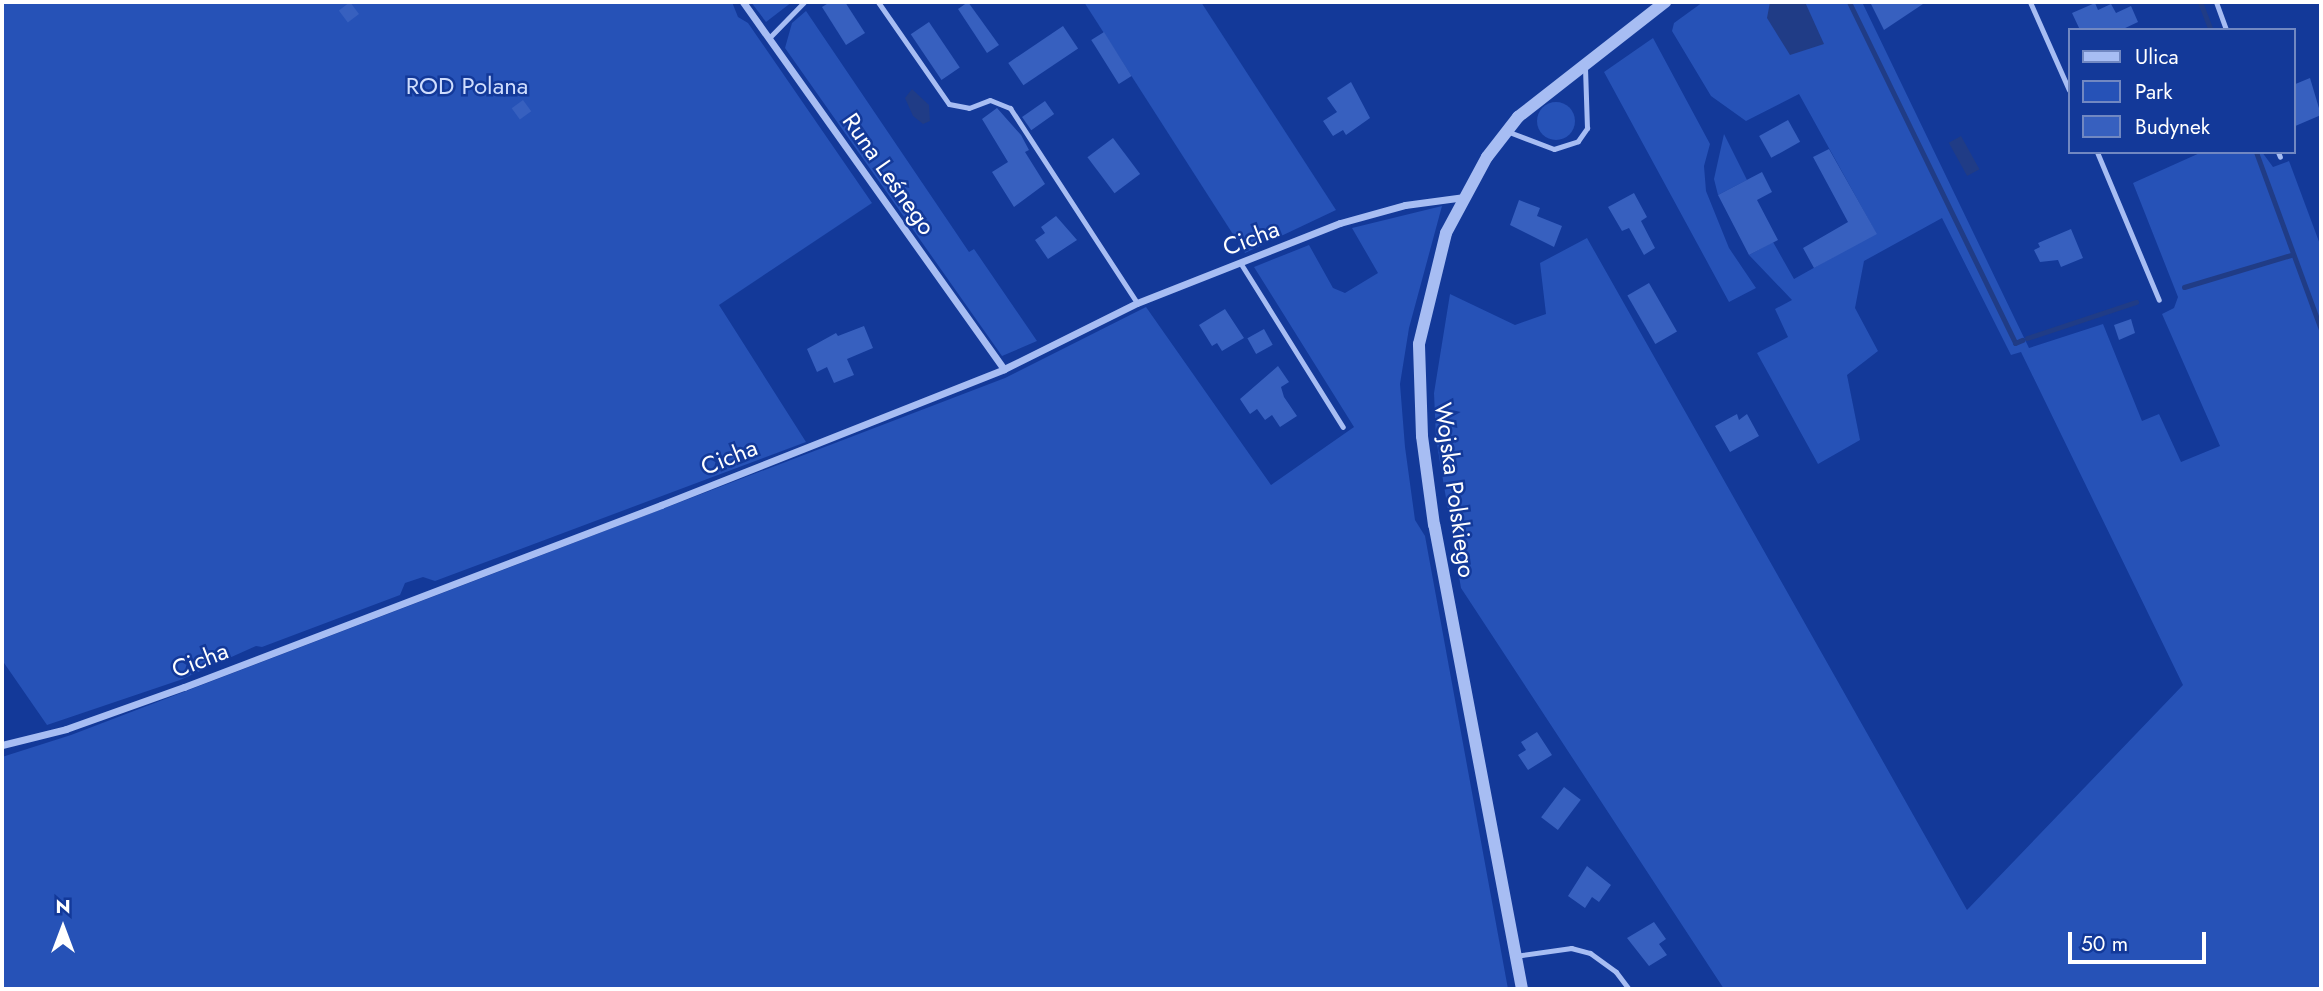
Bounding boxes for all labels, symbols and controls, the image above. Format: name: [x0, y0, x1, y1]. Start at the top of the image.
legend: [2068, 28, 2295, 154]
text: Ulica: [2135, 42, 2179, 72]
park label: ROD Polana: [406, 72, 528, 100]
text: Park: [2135, 77, 2172, 107]
street label: Runa Leśnego: [836, 108, 942, 240]
text: Budynek: [2135, 112, 2210, 142]
street label: Cicha: [1219, 214, 1283, 262]
street label: Wojska Polskiego: [1428, 401, 1482, 579]
street label: Cicha: [697, 433, 761, 481]
street label: Cicha: [168, 636, 232, 684]
north arrow: [28, 893, 98, 963]
text: N: [55, 893, 71, 920]
scale bar: [2071, 918, 2209, 962]
text: 50 m: [2081, 929, 2128, 959]

